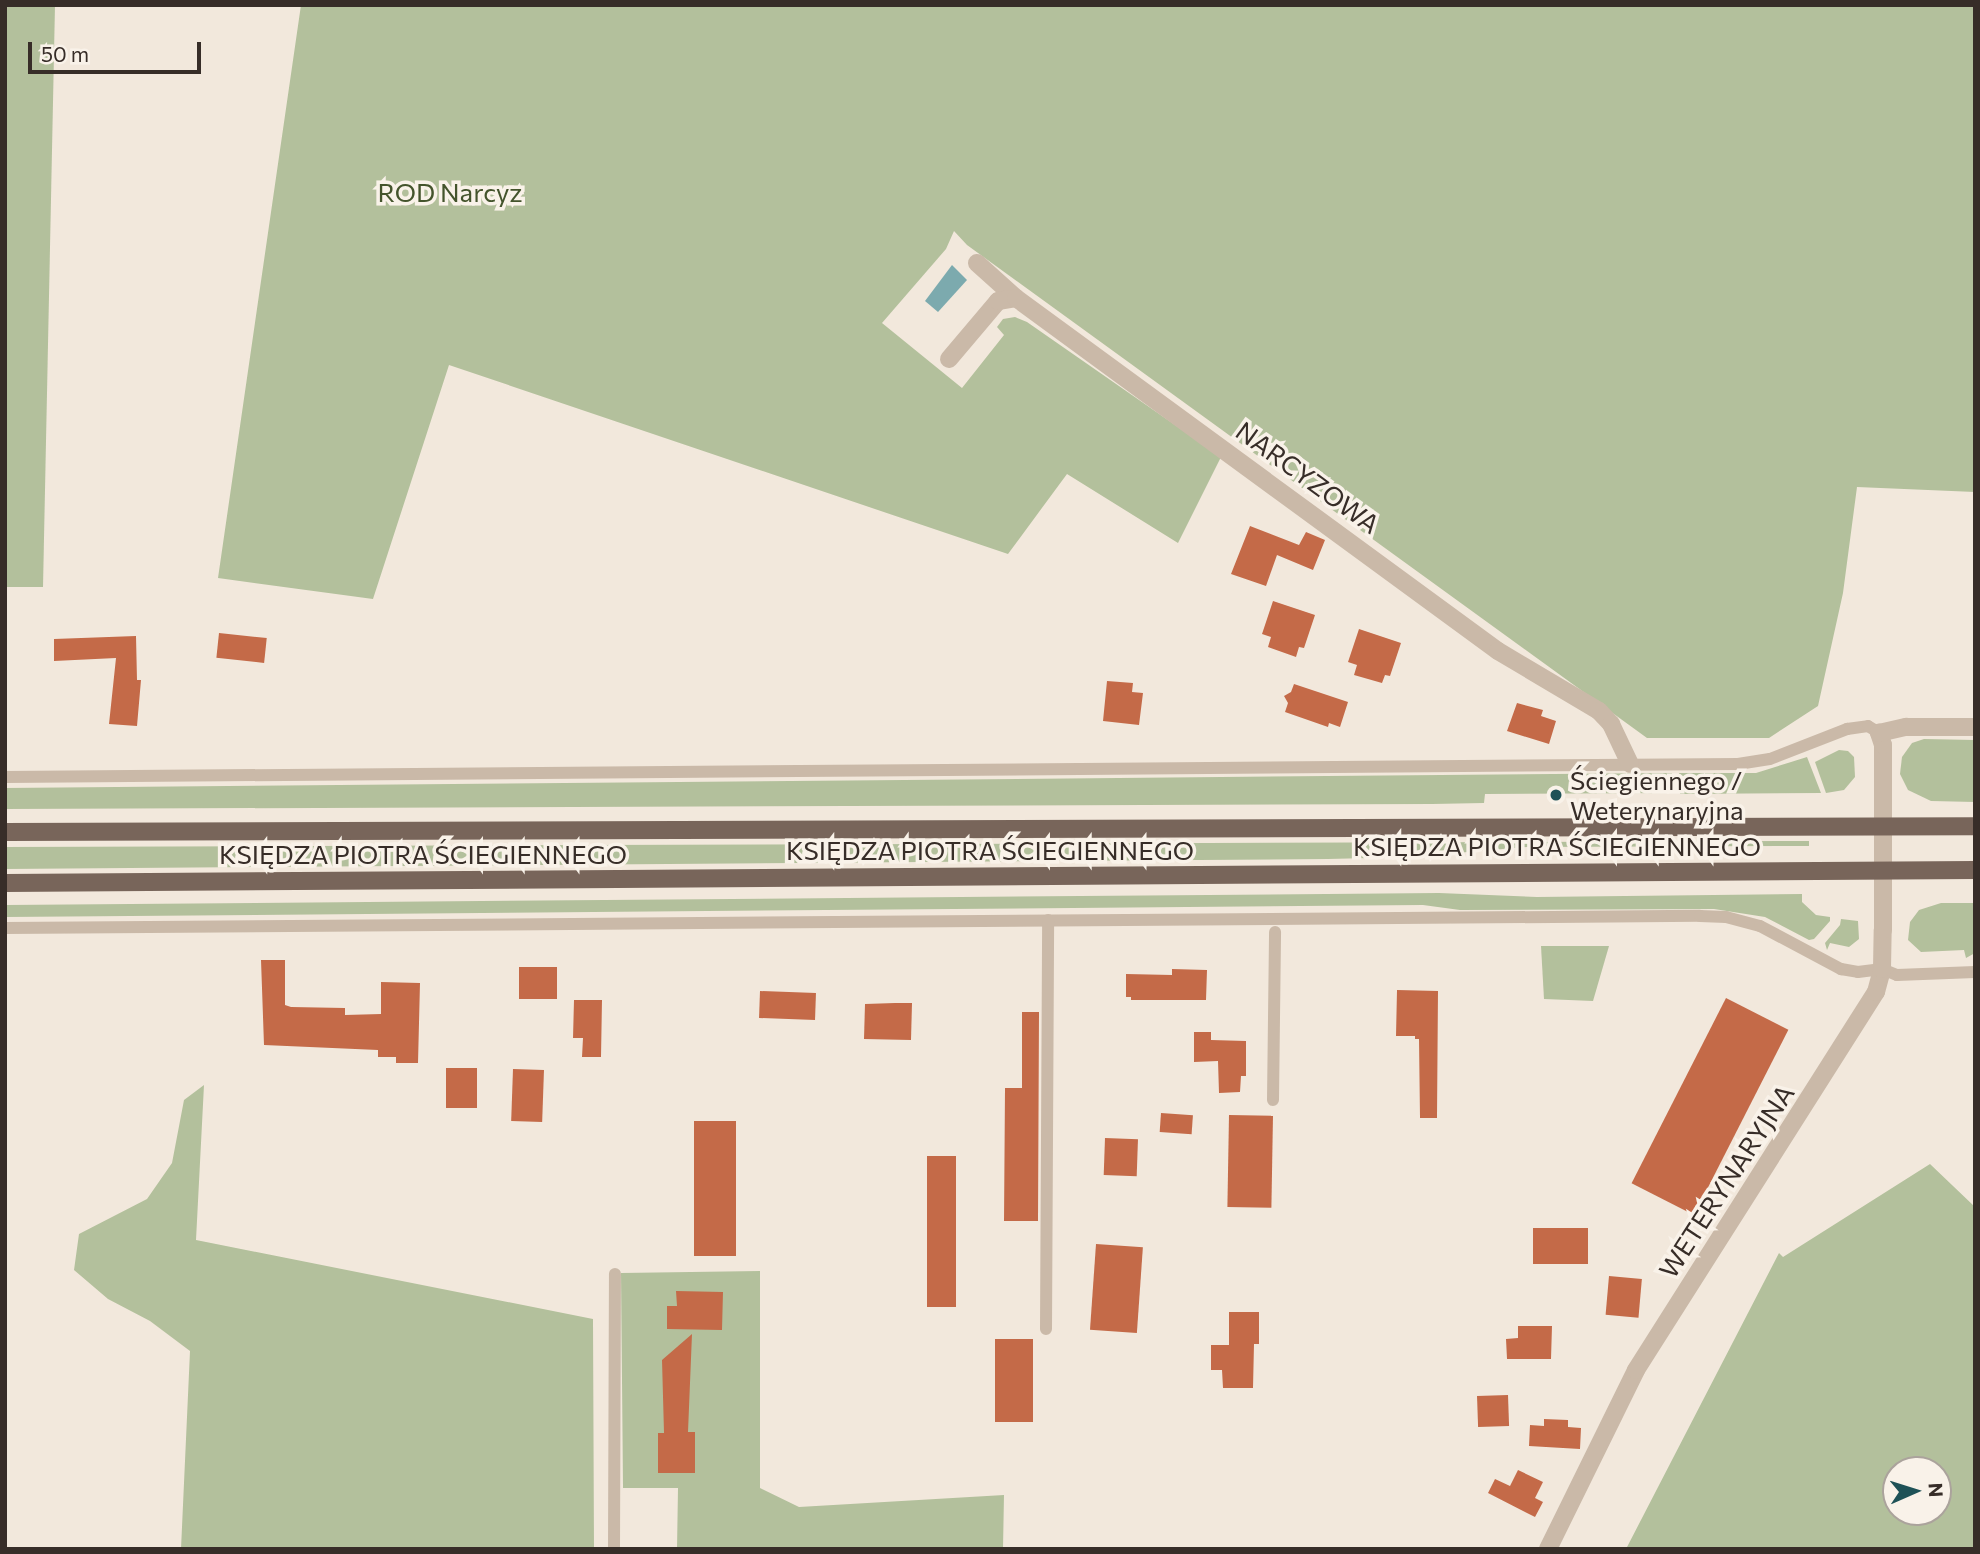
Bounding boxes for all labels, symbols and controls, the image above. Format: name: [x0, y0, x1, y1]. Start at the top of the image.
scale bar: [32, 28, 205, 72]
text: 50 m: [41, 41, 89, 66]
park label: ROD Narcyz: [378, 176, 522, 208]
street label: NARCYZOWA: [1230, 415, 1386, 539]
place label: Ściegiennego / Weterynaryjna: [1570, 764, 1744, 826]
marker: Ściegiennego / Weterynaryjna: [1548, 787, 1564, 803]
street label: KSIĘDZA PIOTRA ŚCIEGIENNEGO: [1353, 830, 1761, 862]
street label: KSIĘDZA PIOTRA ŚCIEGIENNEGO: [786, 834, 1194, 866]
street label: KSIĘDZA PIOTRA ŚCIEGIENNEGO: [219, 838, 627, 870]
street label: WETERYNARYJNA: [1652, 1079, 1800, 1283]
north arrow: [1882, 1456, 1952, 1526]
text: N: [1925, 1482, 1948, 1498]

